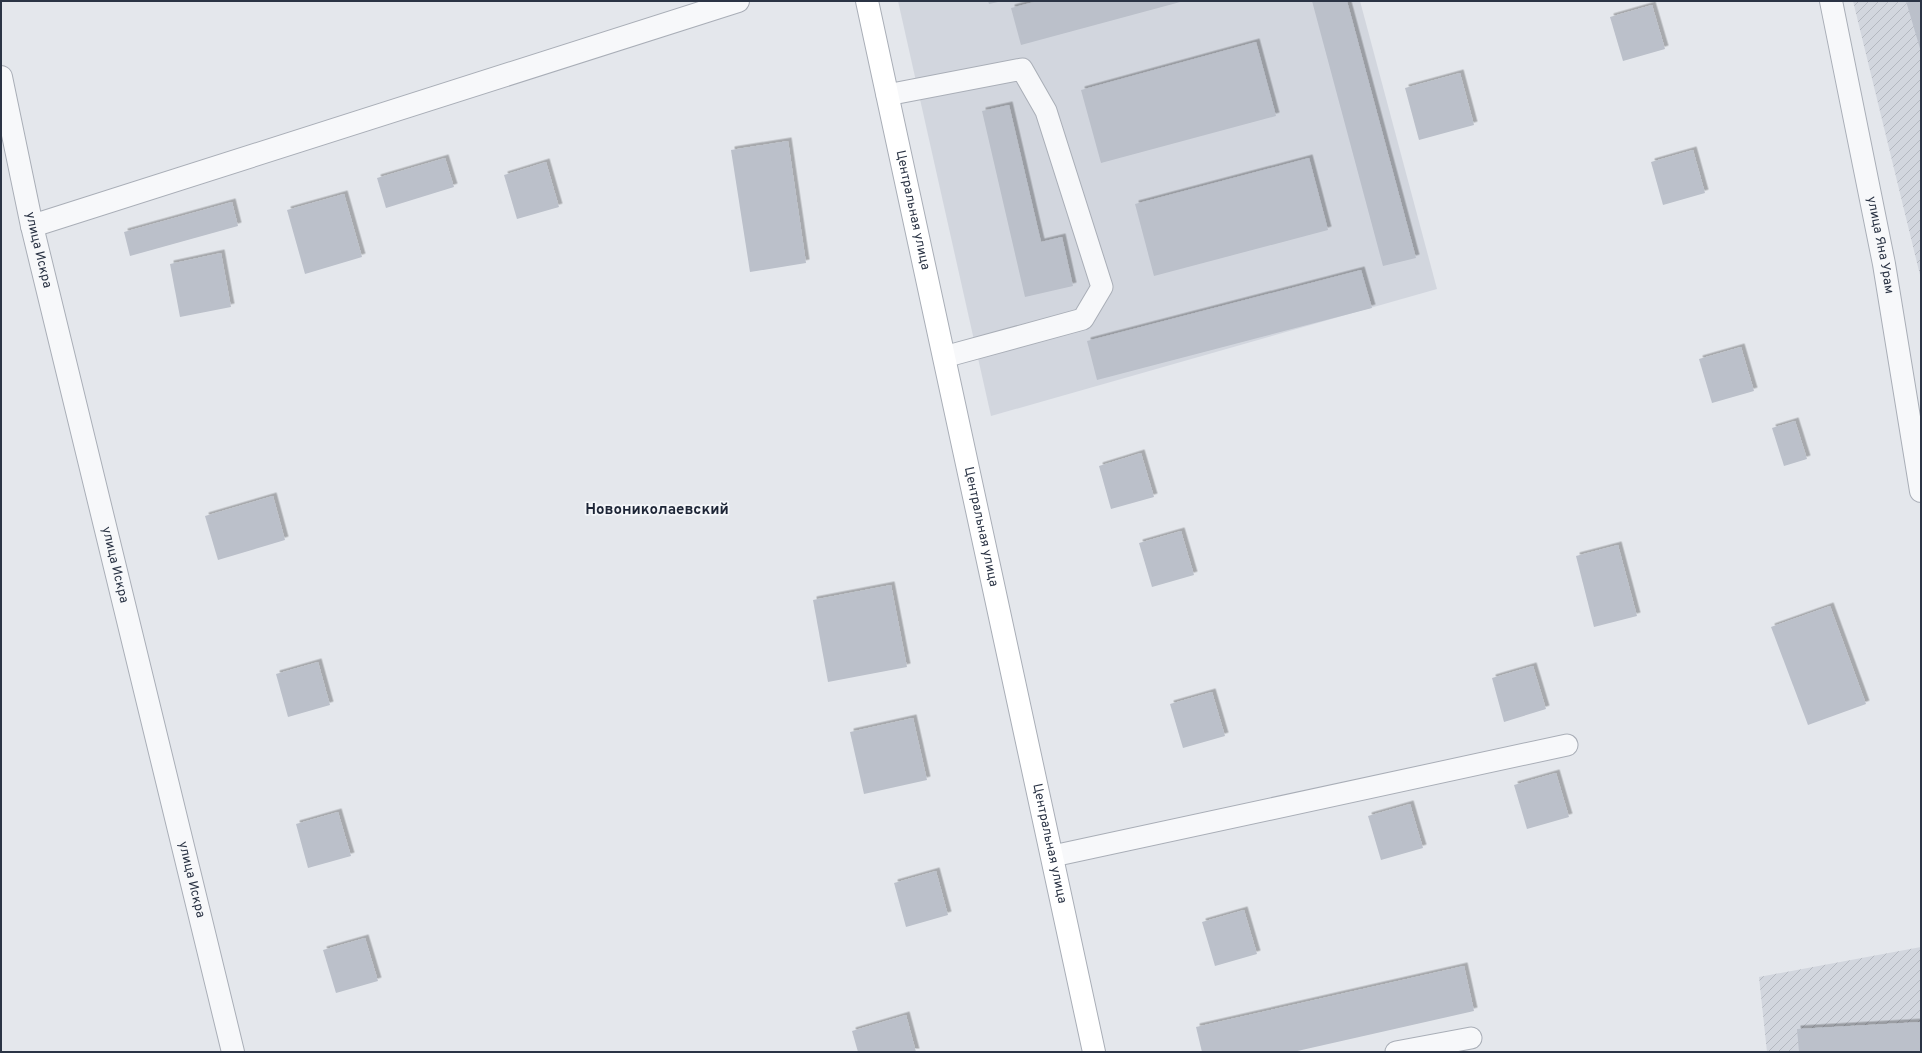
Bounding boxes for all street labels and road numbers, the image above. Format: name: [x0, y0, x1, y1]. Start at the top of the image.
street label: Центральная улица: [891, 149, 933, 272]
street label: улица Яна Урам: [1863, 195, 1897, 295]
street label: улица Искра: [21, 210, 55, 290]
street label: Центральная улица: [960, 466, 1001, 588]
street label: улица Искра: [97, 525, 131, 605]
street label: Центральная улица: [1028, 782, 1070, 905]
street label: улица Искра: [174, 840, 208, 920]

